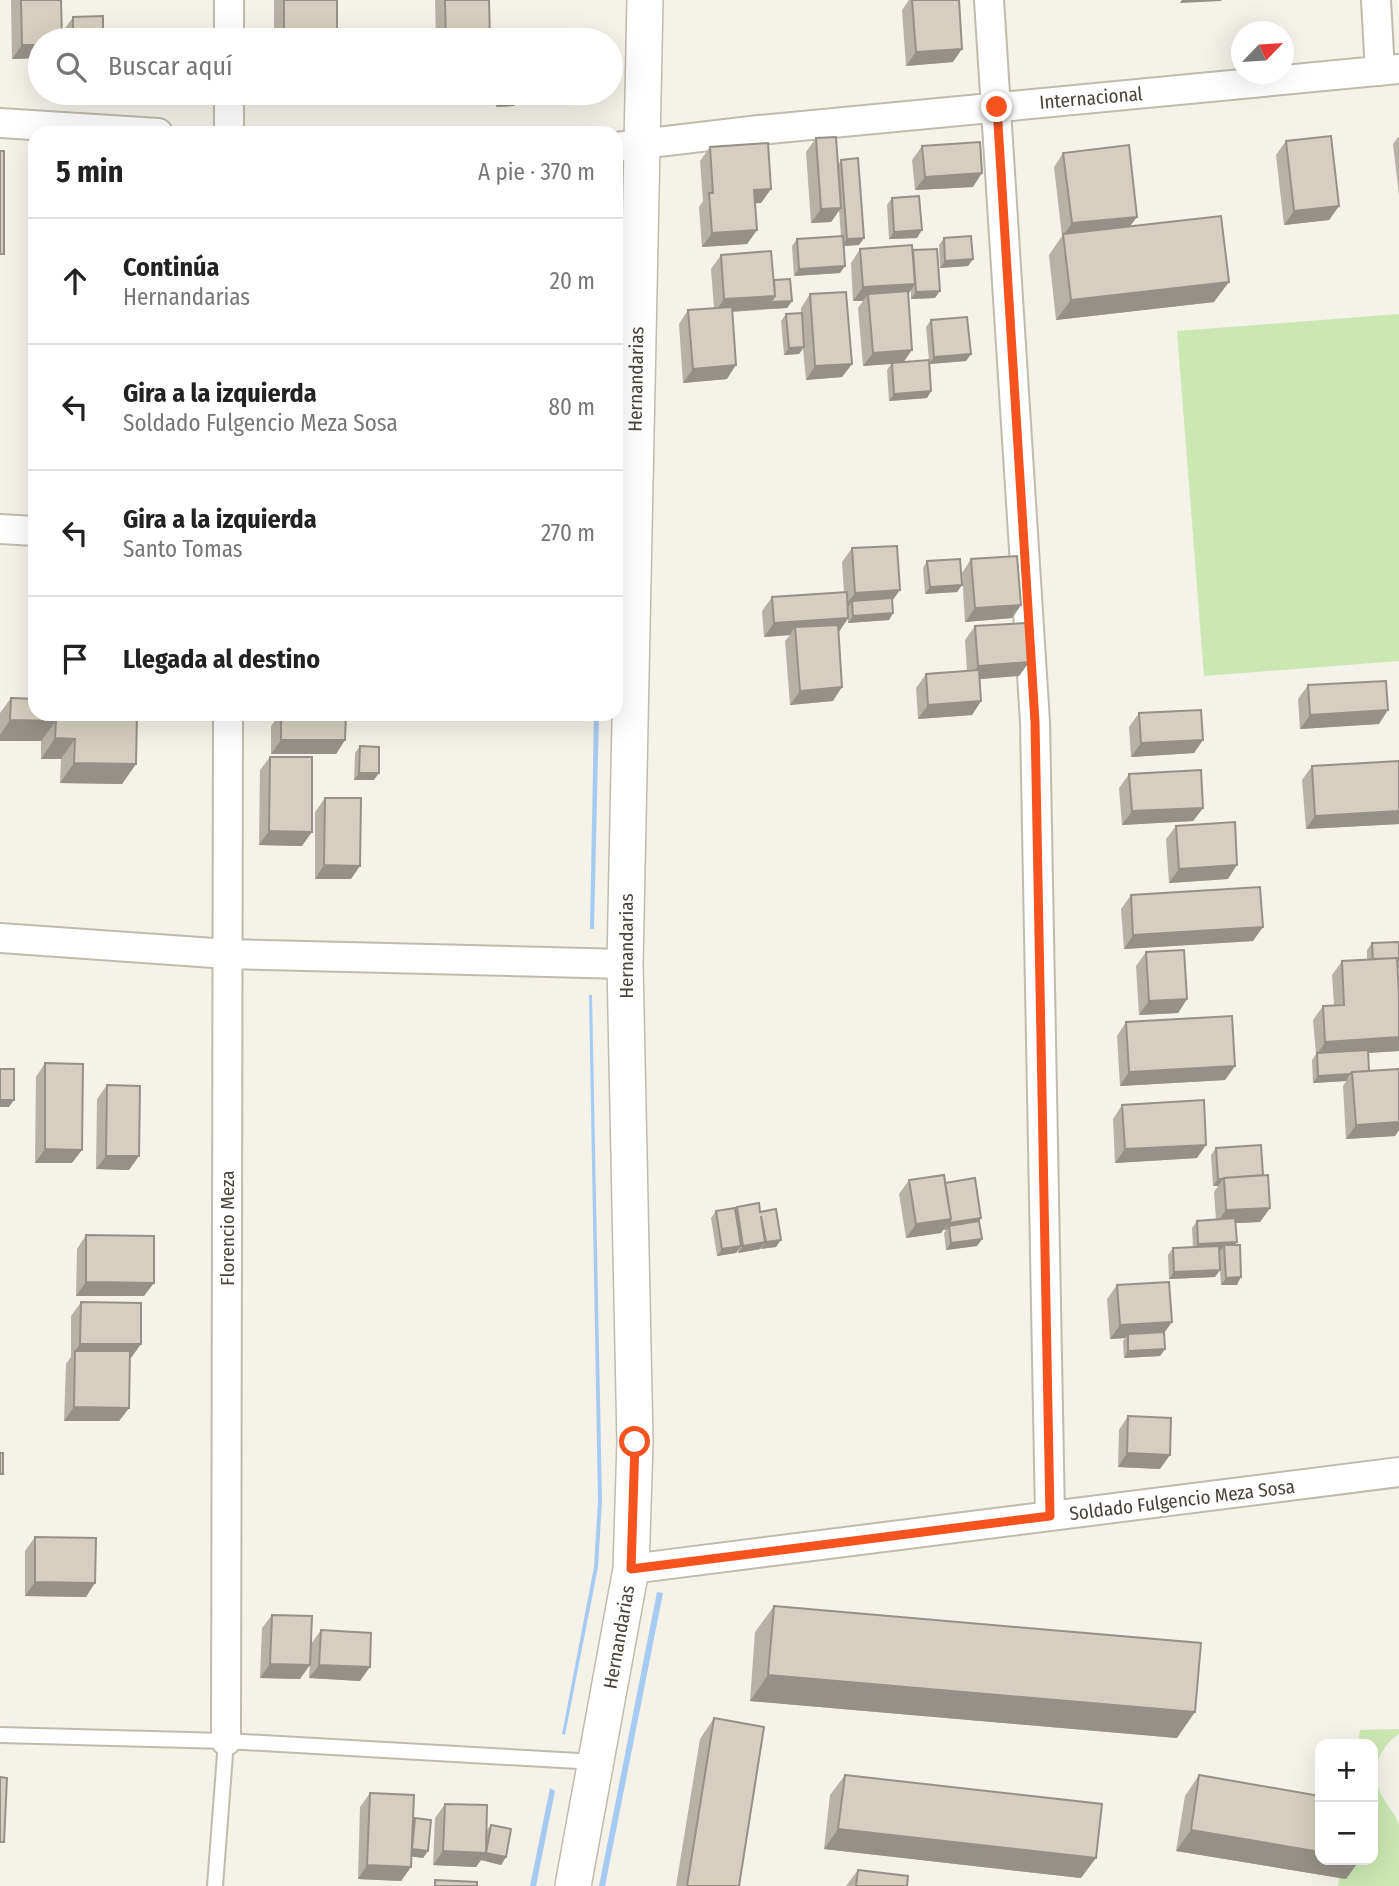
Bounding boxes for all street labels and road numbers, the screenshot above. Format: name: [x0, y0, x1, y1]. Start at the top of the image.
street label: Internacional: [1039, 82, 1143, 114]
street label: Hernandarias: [624, 326, 648, 432]
street label: Hernandarias: [615, 893, 638, 999]
street label: Florencio Meza: [216, 1170, 239, 1286]
street label: Soldado Fulgencio Meza Sosa: [1068, 1475, 1296, 1525]
street label: Hernandarias: [599, 1583, 639, 1691]

